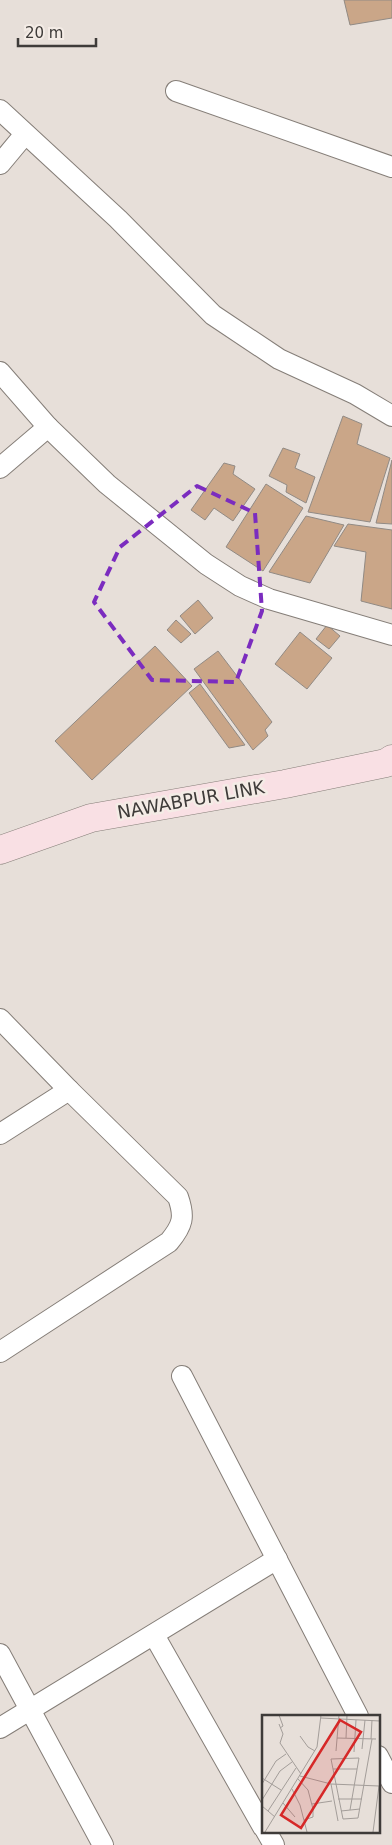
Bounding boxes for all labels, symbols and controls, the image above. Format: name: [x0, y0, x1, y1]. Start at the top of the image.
scale bar: [18, 15, 95, 47]
text: 20 m: [25, 24, 63, 42]
street label: NAWABPUR LINK: [116, 776, 267, 823]
inset map: [262, 1715, 380, 1832]

